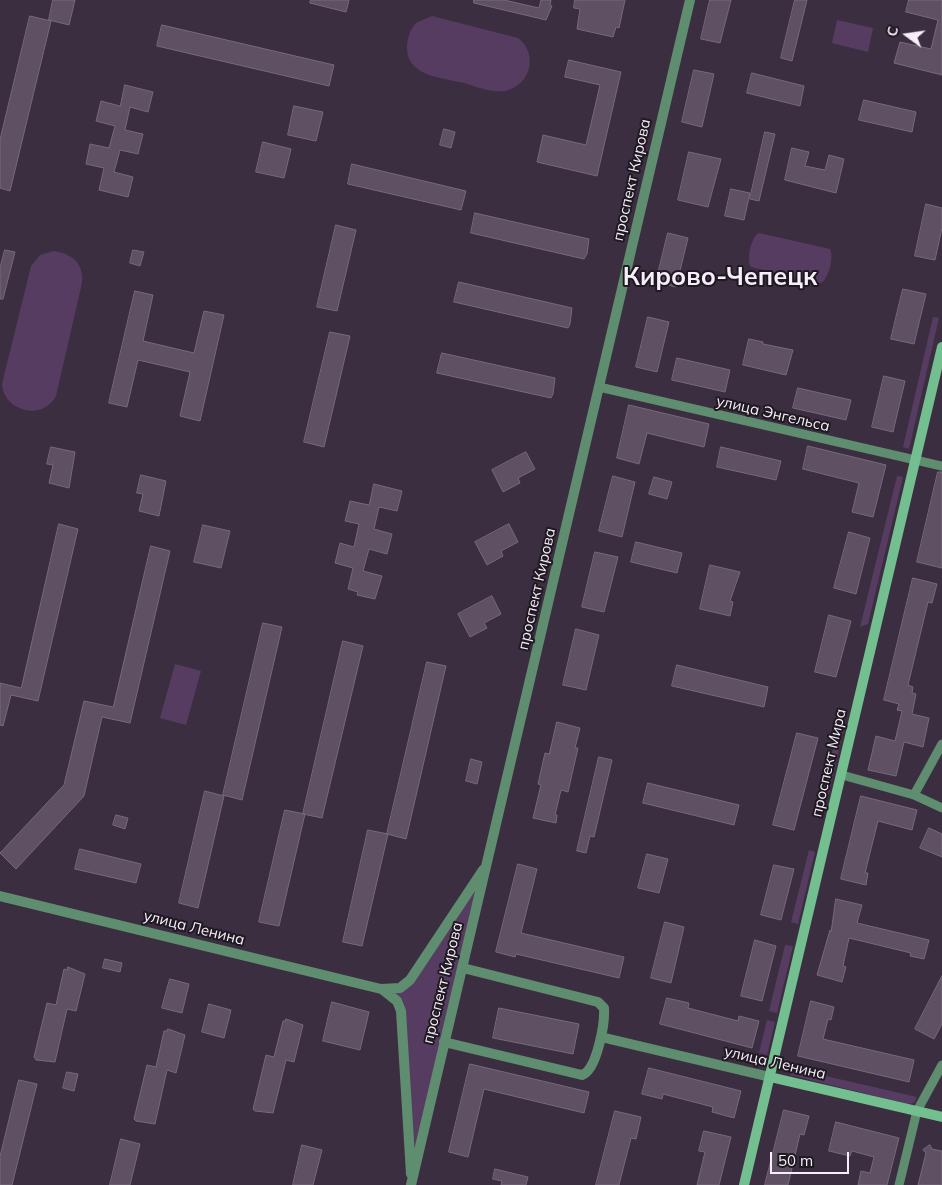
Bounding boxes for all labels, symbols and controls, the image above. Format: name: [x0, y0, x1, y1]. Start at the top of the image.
north arrow: [882, 10, 932, 60]
text: С: [883, 25, 902, 38]
street label: проспект Кирова: [609, 117, 655, 243]
district label: Кирово-Чепецк: [623, 262, 817, 292]
street label: улица Энгельса: [715, 392, 831, 436]
street label: проспект Кирова: [514, 526, 560, 652]
street label: проспект Мира: [808, 707, 850, 819]
street label: улица Ленина: [142, 907, 246, 949]
street label: проспект Кирова: [419, 920, 467, 1046]
street label: улица Ленина: [723, 1043, 827, 1083]
scale bar: [772, 1142, 851, 1174]
text: 50 m: [778, 1151, 813, 1170]

